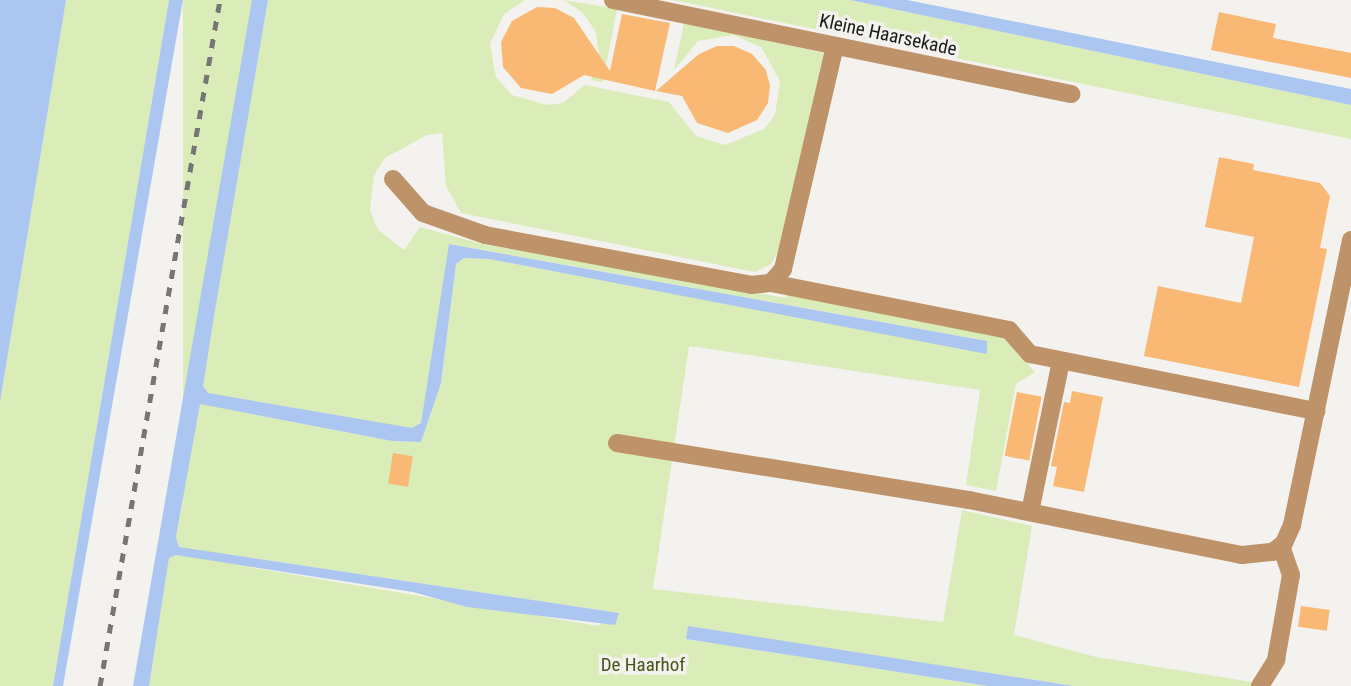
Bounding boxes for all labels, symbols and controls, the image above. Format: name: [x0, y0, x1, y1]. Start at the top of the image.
street label: Kleine Haarsekade: [817, 9, 959, 61]
park label: De Haarhof: [601, 654, 685, 676]

